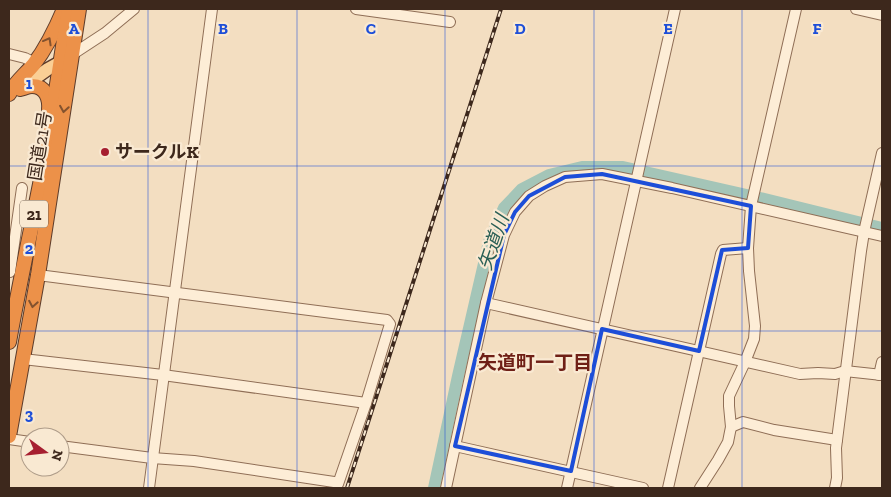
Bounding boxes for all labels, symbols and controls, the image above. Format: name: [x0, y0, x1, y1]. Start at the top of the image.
text: A: [69, 19, 80, 38]
text: B: [218, 19, 228, 38]
text: C: [366, 19, 376, 38]
text: D: [514, 19, 526, 38]
text: E: [663, 19, 673, 38]
text: F: [812, 19, 822, 38]
one-way arrow: [42, 37, 52, 46]
text: 1: [26, 74, 33, 93]
one-way arrow: [60, 105, 70, 113]
street label: 国道21号: [24, 110, 56, 182]
place label: サークルK: [115, 141, 199, 163]
marker: サークルK: [99, 146, 111, 158]
road number: 21: [20, 200, 48, 228]
water label: 矢道川: [473, 210, 514, 273]
text: 2: [25, 239, 34, 258]
one-way arrow: [29, 299, 39, 308]
district label: 矢道町一丁目: [478, 351, 592, 374]
text: 3: [25, 405, 34, 424]
north arrow: [20, 427, 70, 477]
text: N: [47, 448, 67, 463]

